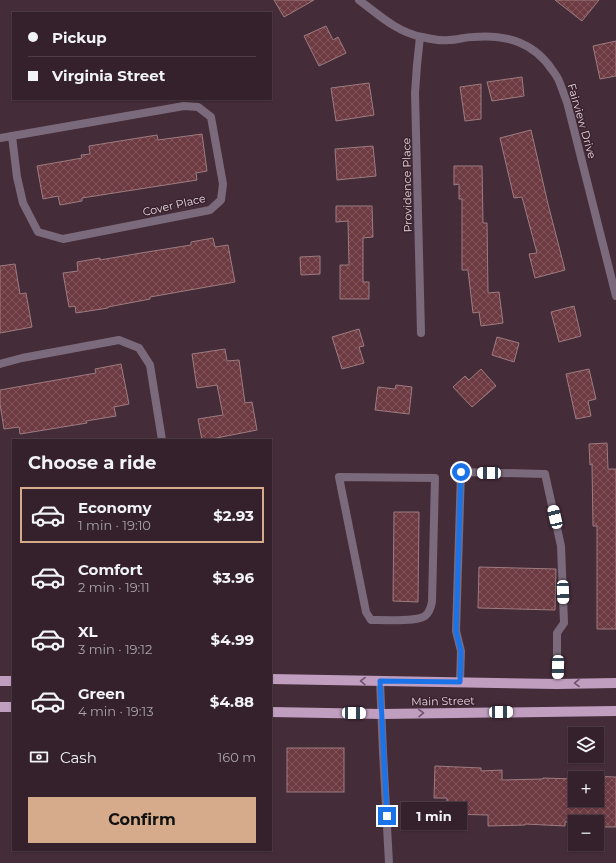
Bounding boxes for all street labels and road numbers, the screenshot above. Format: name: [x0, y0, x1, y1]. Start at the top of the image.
street label: Fairview Drive: [565, 82, 600, 161]
street label: Providence Place: [399, 137, 415, 233]
street label: Cover Place: [141, 191, 207, 219]
street label: Main Street: [411, 693, 475, 709]

